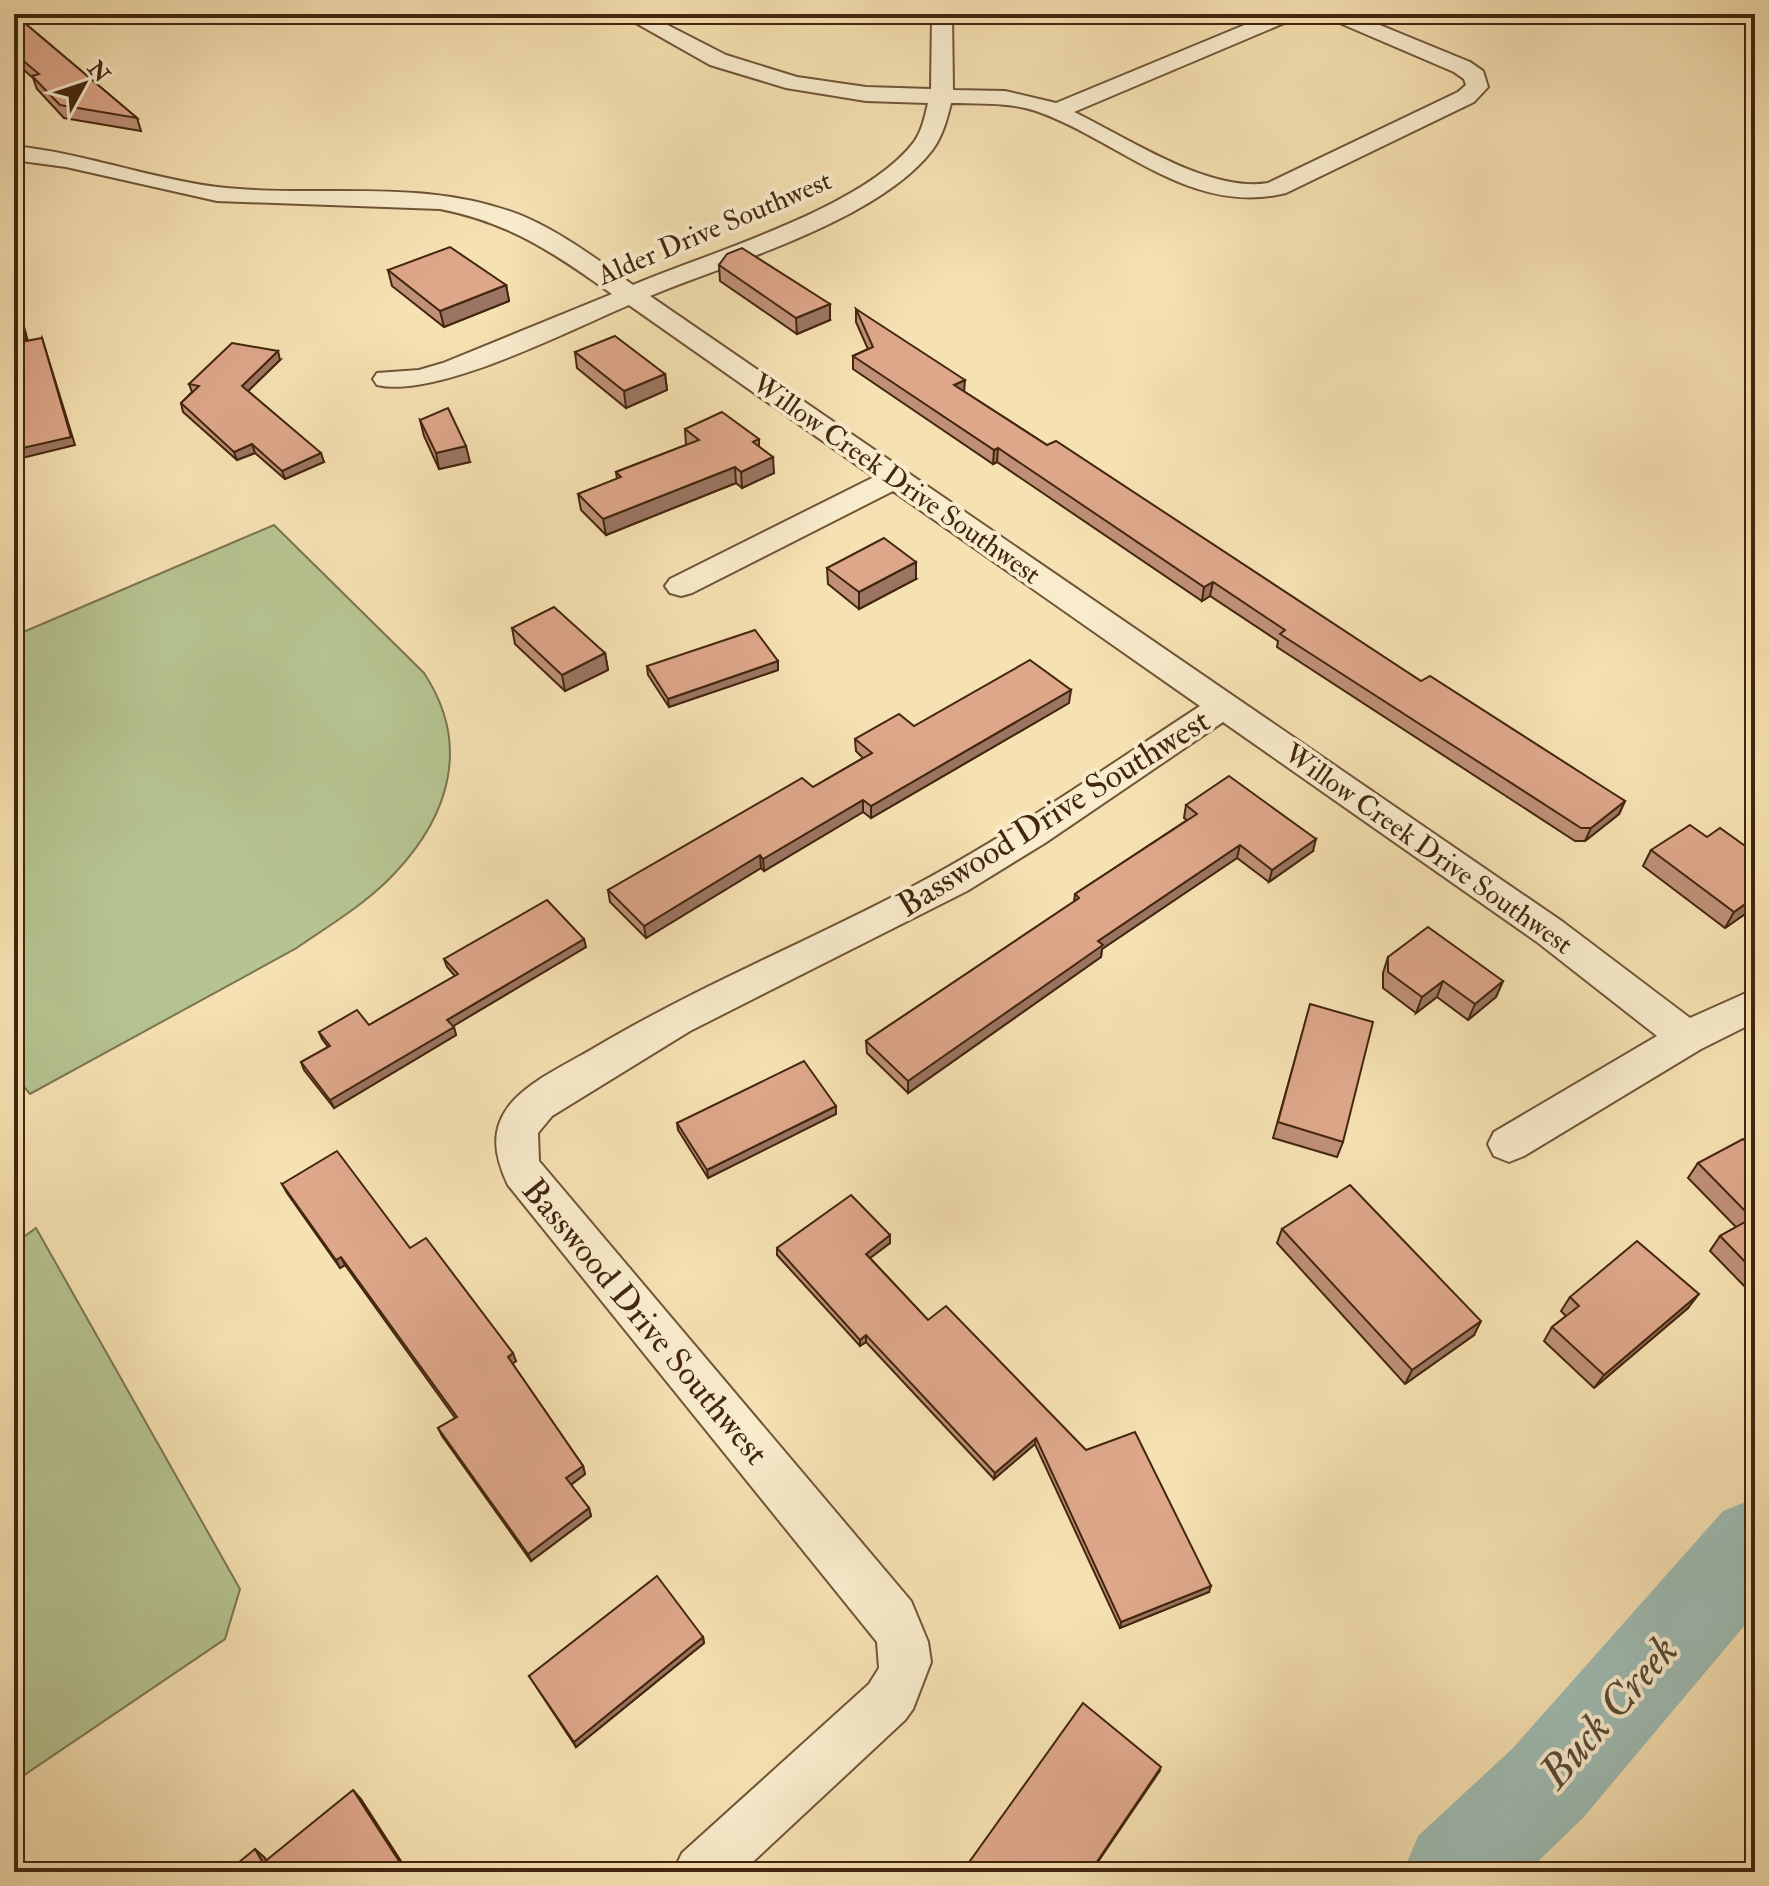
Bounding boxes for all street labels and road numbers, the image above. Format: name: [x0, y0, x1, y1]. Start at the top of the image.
street label: Alder Drive Southwest: [591, 163, 837, 294]
street label: Willow Creek Drive Southwest: [744, 366, 1047, 592]
street label: Basswood Drive Southwest: [889, 699, 1218, 927]
street label: Willow Creek Drive Southwest: [1276, 736, 1579, 962]
street label: Basswood Drive Southwest: [512, 1170, 777, 1474]

